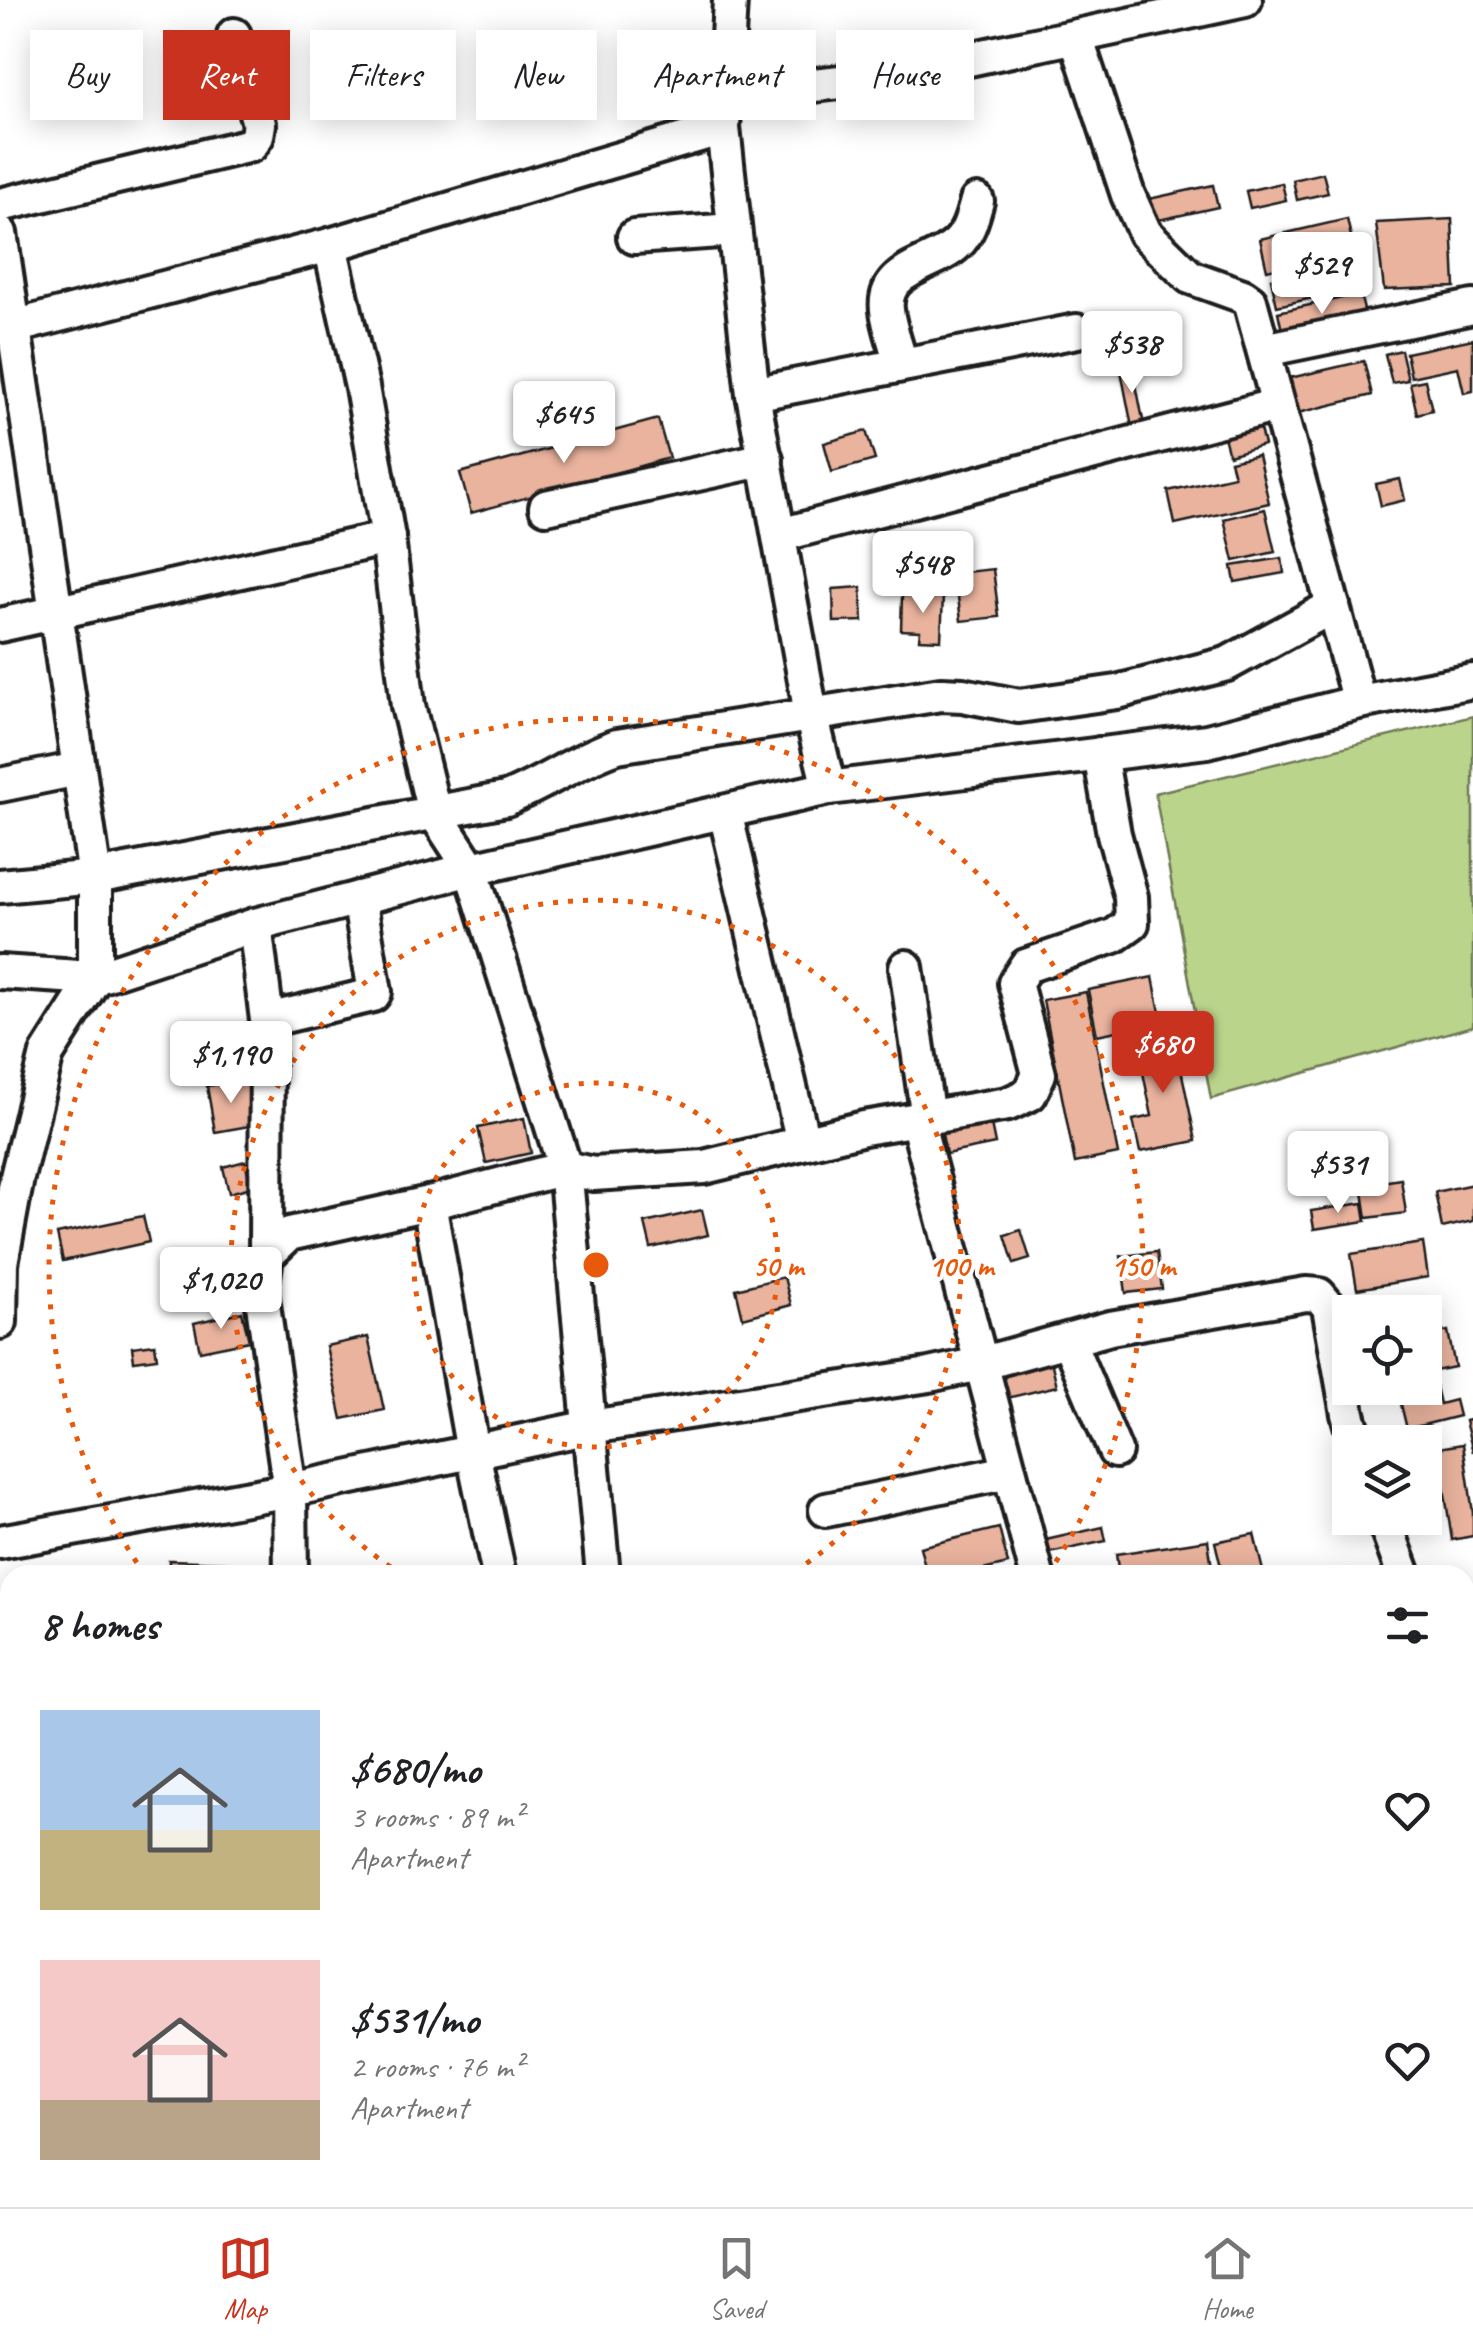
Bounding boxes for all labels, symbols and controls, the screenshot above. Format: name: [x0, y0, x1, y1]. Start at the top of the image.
chip: Buy: [30, 30, 143, 120]
chip: Rent: [163, 30, 290, 120]
chip: Filters: [310, 30, 456, 120]
chip: New: [476, 30, 597, 120]
chip: Apartment: [617, 30, 816, 120]
chip: House: [836, 30, 974, 120]
pin: $529: [1263, 232, 1381, 317]
text: $529: [1294, 244, 1350, 285]
pin: $538: [1073, 311, 1191, 396]
text: $538: [1103, 323, 1161, 364]
pin: $645: [505, 381, 623, 466]
text: $645: [535, 393, 593, 434]
pin: $548: [864, 531, 982, 616]
text: $548: [894, 543, 952, 584]
pin: $680: [1104, 1011, 1222, 1096]
pin: $1,190: [150, 1021, 312, 1106]
text: $680: [1134, 1023, 1192, 1064]
text: $1,190: [192, 1033, 270, 1074]
pin: $531: [1279, 1131, 1397, 1216]
text: $531: [1309, 1143, 1367, 1184]
pin: $1,020: [140, 1247, 302, 1332]
centre of rings: [578, 1247, 614, 1283]
text: 50 m: [753, 1247, 806, 1285]
text: 100 m: [929, 1247, 996, 1285]
text: 150 m: [1111, 1247, 1178, 1285]
text: $1,020: [182, 1259, 260, 1300]
map controls: [1332, 1295, 1442, 1535]
button: locate: [1332, 1295, 1442, 1405]
button: layers: [1332, 1425, 1442, 1535]
icon: filters: [1380, 1598, 1435, 1653]
text: 8 homes: [40, 1599, 159, 1652]
text: $680/mo: [350, 1743, 480, 1796]
icon: home: [120, 1750, 240, 1870]
icon: heart: [1380, 1783, 1435, 1838]
text: 3 rooms · 89 m²: [350, 1796, 523, 1837]
text: Apartment: [350, 1837, 468, 1878]
text: $531/mo: [350, 1993, 479, 2046]
icon: home: [120, 2000, 240, 2120]
icon: heart: [1380, 2033, 1435, 2088]
text: 2 rooms · 76 m²: [350, 2046, 523, 2087]
text: Apartment: [350, 2087, 468, 2128]
tab: Map: [218, 2231, 273, 2326]
tab: Saved: [709, 2231, 764, 2326]
tab: Home: [1200, 2231, 1255, 2326]

